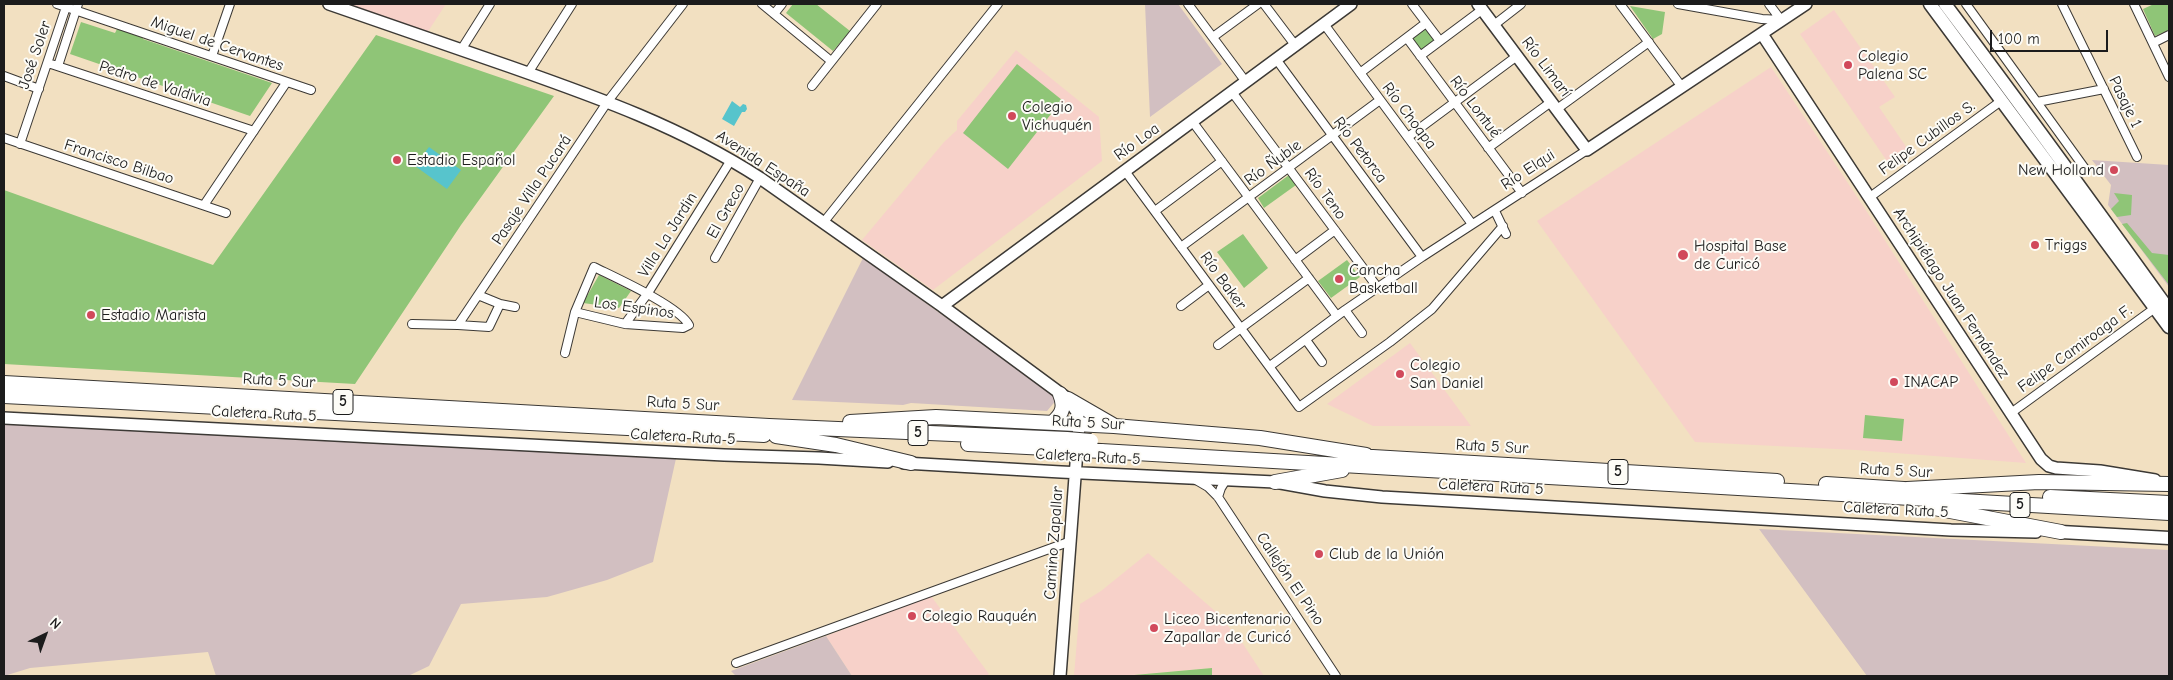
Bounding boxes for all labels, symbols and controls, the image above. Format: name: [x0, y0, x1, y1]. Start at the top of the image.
street label: Miguel de Cervantes: [148, 12, 286, 76]
street label: José Soler: [14, 18, 56, 92]
scale bar: [1993, 20, 2110, 52]
text: 100 m: [1998, 30, 2040, 48]
street label: Río Limarí: [1517, 33, 1575, 101]
place label: Colegio Palena SC: [1858, 46, 1927, 84]
street label: Pedro de Valdivia: [97, 57, 213, 111]
marker: Colegio Palena SC: [1842, 59, 1854, 71]
street label: Río Lontué: [1445, 72, 1505, 142]
street label: Pasaje 1: [2104, 73, 2146, 131]
street label: Río Choapa: [1378, 79, 1440, 153]
place label: Colegio Vichuquén: [1022, 97, 1092, 135]
street label: Felipe Cubillos S.: [1875, 97, 1979, 179]
marker: Colegio Vichuquén: [1006, 110, 1018, 122]
street label: Río Petorca: [1329, 113, 1391, 187]
street label: Río Loa: [1111, 119, 1163, 165]
street label: Avenida España: [712, 126, 814, 202]
street label: Pasaje Villa Pucará: [488, 131, 576, 249]
street label: Francisco Bilbao: [62, 135, 176, 189]
street label: Río Ñuble: [1241, 136, 1305, 190]
street label: Río Elqui: [1498, 146, 1558, 194]
place label: Estadio Español: [407, 150, 515, 170]
marker: Estadio Español: [391, 154, 403, 166]
place label: New Holland: [2018, 160, 2104, 180]
street label: Río Teno: [1300, 164, 1350, 224]
marker: New Holland: [2108, 164, 2120, 176]
street label: El Greco: [703, 180, 749, 242]
street label: Villa La Jardin: [634, 189, 702, 281]
street label: Archipiélago Juan Fernández: [1889, 204, 2013, 382]
place label: Triggs: [2045, 235, 2087, 255]
place label: Hospital Base de Curicó: [1694, 236, 1787, 274]
marker: Triggs: [2029, 239, 2041, 251]
street label: Río Baker: [1196, 248, 1250, 314]
marker: Hospital Base de Curicó: [1676, 248, 1690, 262]
place label: Cancha Basketball: [1349, 260, 1418, 298]
marker: Cancha Basketball: [1333, 273, 1345, 285]
street label: Los Espinos: [593, 293, 675, 323]
street label: Felipe Camiroaga F.: [2014, 301, 2136, 397]
place label: Estadio Marista: [101, 305, 206, 325]
marker: Estadio Marista: [85, 309, 97, 321]
place label: Colegio San Daniel: [1410, 355, 1484, 393]
marker: Colegio San Daniel: [1394, 368, 1406, 380]
street label: Ruta 5 Sur: [242, 370, 316, 392]
place label: INACAP: [1904, 372, 1958, 392]
marker: INACAP: [1888, 376, 1900, 388]
road number: 5: [333, 390, 353, 414]
street label: Ruta 5 Sur: [646, 393, 720, 415]
street label: Caletera Ruta 5: [211, 402, 317, 426]
street label: Ruta 5 Sur: [1051, 412, 1125, 434]
road number: 5: [908, 420, 928, 446]
street label: Caletera Ruta 5: [630, 425, 736, 449]
street label: Ruta 5 Sur: [1455, 436, 1529, 458]
street label: Caletera Ruta 5: [1035, 445, 1141, 469]
road number: 5: [1608, 460, 1628, 484]
street label: Ruta 5 Sur: [1859, 460, 1933, 482]
street label: Caletera Ruta 5: [1438, 475, 1544, 499]
street label: Camino Zapallar: [1040, 486, 1068, 600]
road number: 5: [2010, 492, 2030, 518]
street label: Caletera Ruta 5: [1843, 498, 1949, 522]
street label: Callejón El Pino: [1252, 529, 1328, 629]
place label: Club de la Unión: [1329, 544, 1444, 564]
marker: Club de la Unión: [1313, 548, 1325, 560]
place label: Colegio Rauquén: [922, 606, 1037, 626]
place label: Liceo Bicentenario Zapallar de Curicó: [1164, 609, 1291, 647]
north arrow: [20, 610, 70, 660]
marker: Colegio Rauquén: [906, 610, 918, 622]
text: N: [46, 614, 64, 633]
marker: Liceo Bicentenario Zapallar de Curicó: [1148, 622, 1160, 634]

